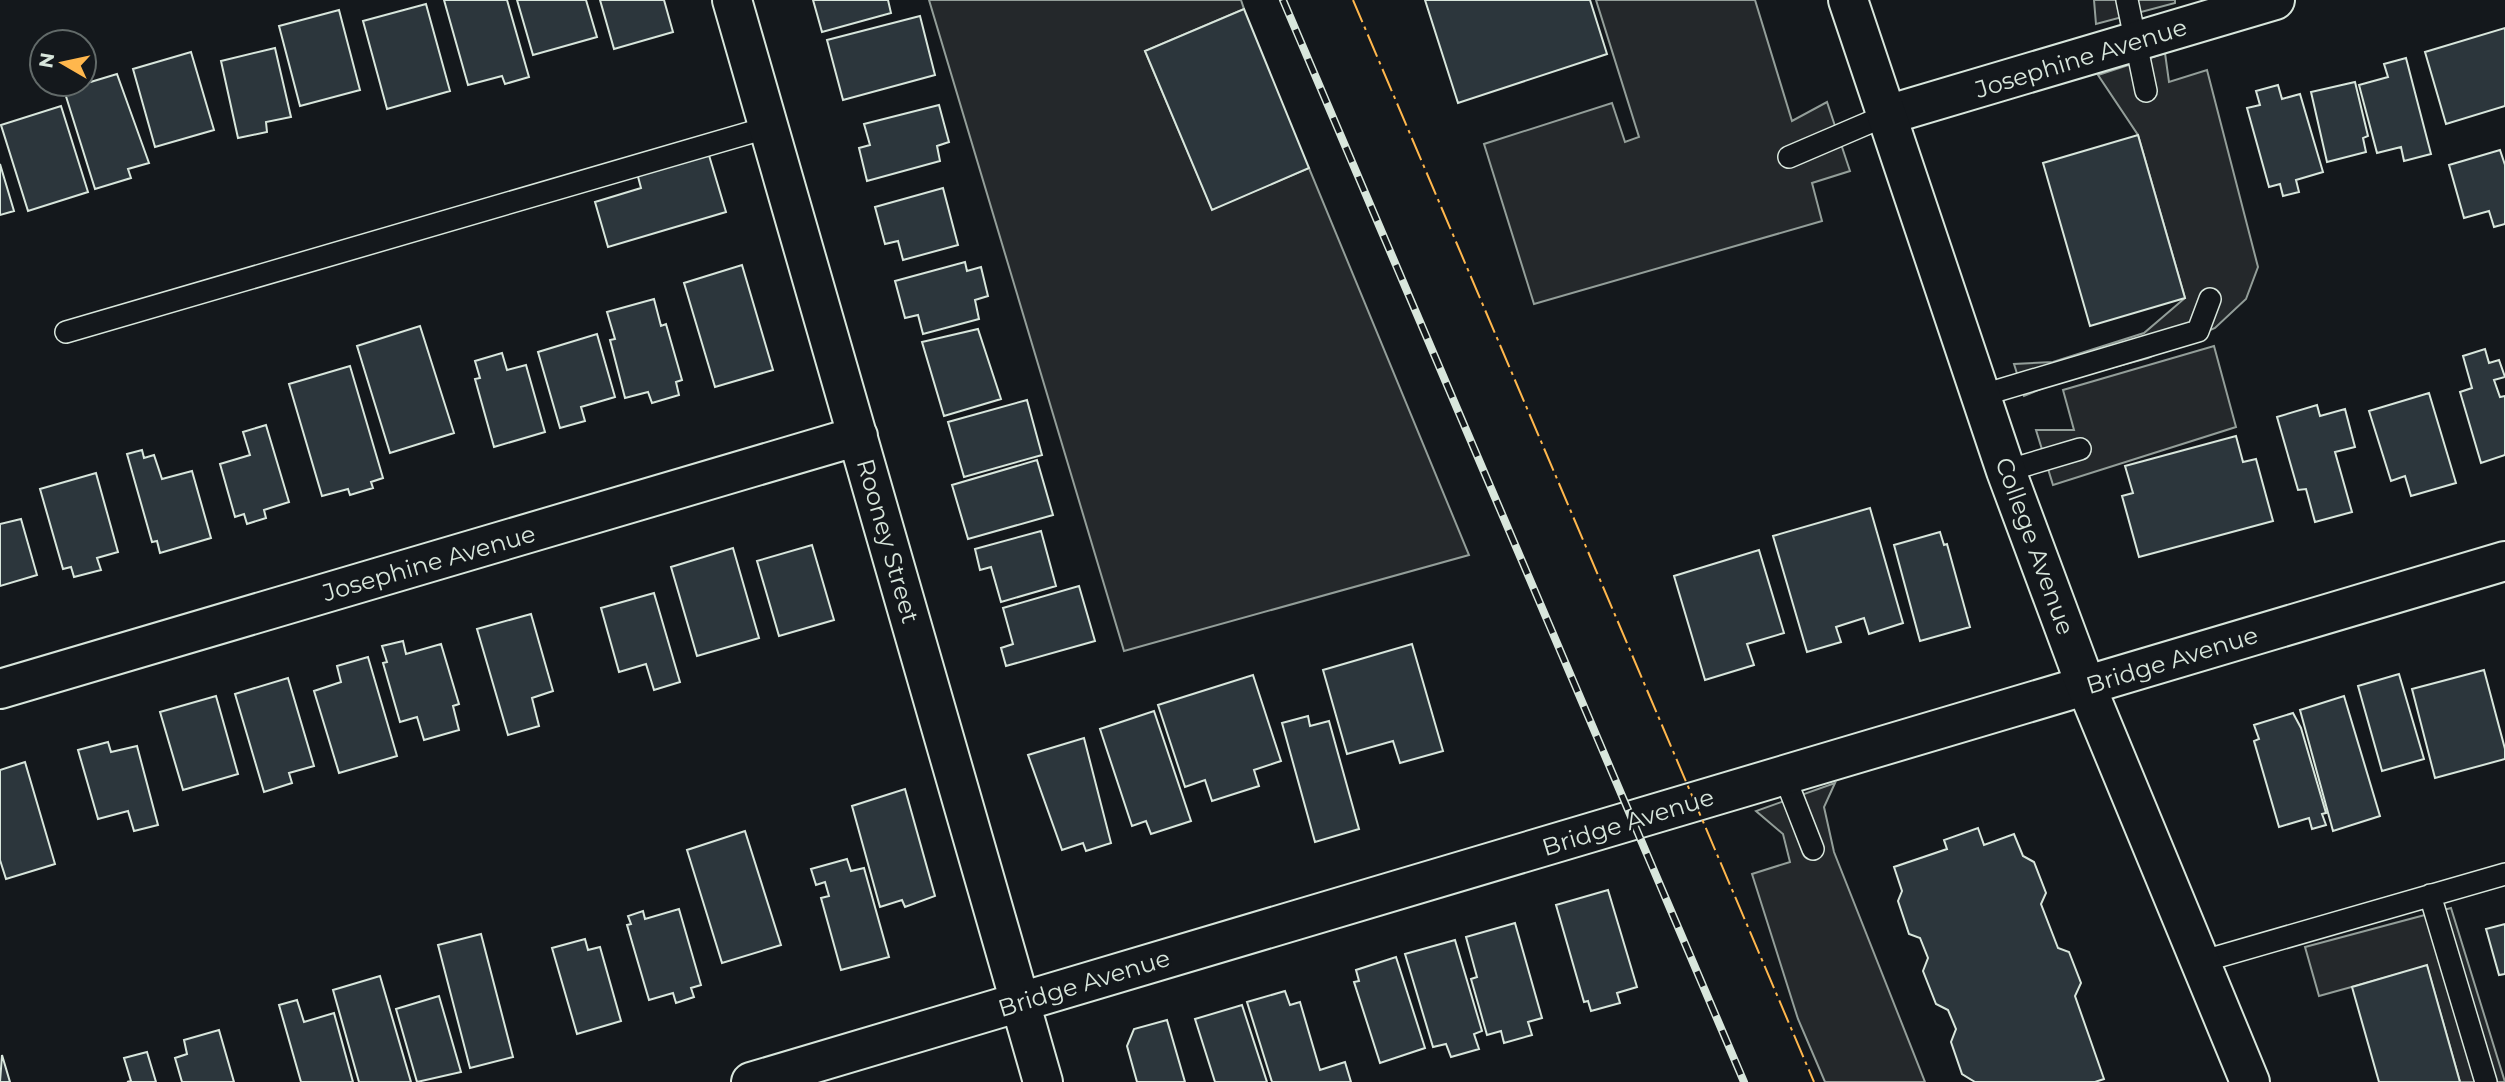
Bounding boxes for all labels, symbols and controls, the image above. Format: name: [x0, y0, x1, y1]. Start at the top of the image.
street label: Josephine Avenue: [1971, 12, 2190, 104]
north arrow: [28, 28, 98, 98]
text: N: [34, 51, 59, 70]
street label: College Avenue: [1989, 453, 2081, 639]
street label: Rooney Street: [851, 455, 925, 627]
street label: Josephine Avenue: [318, 519, 539, 608]
street label: Bridge Avenue: [2083, 620, 2261, 700]
street label: Bridge Avenue: [1539, 782, 1717, 862]
street label: Bridge Avenue: [995, 943, 1173, 1023]

